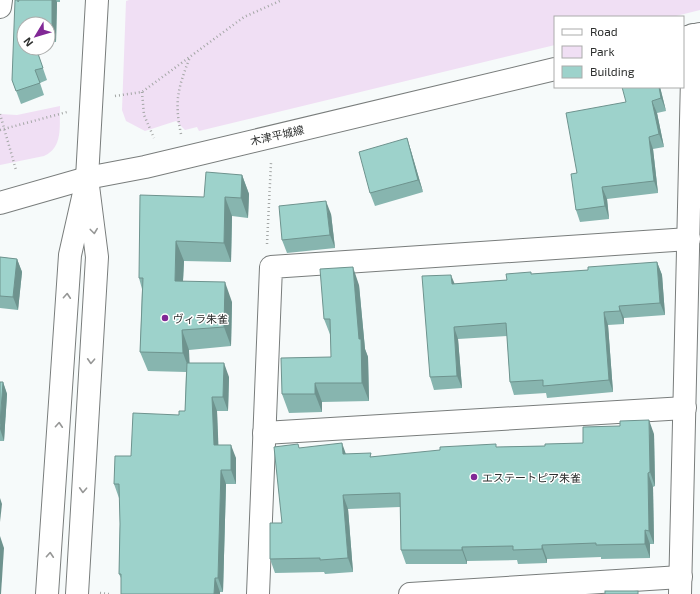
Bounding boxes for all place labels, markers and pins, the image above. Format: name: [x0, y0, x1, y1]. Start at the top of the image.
place label: ヴィラ朱雀: [173, 312, 228, 325]
marker: ヴィラ朱雀: [160, 313, 170, 323]
place label: エステートピア朱雀: [482, 471, 581, 484]
marker: エステートピア朱雀: [469, 472, 479, 482]

